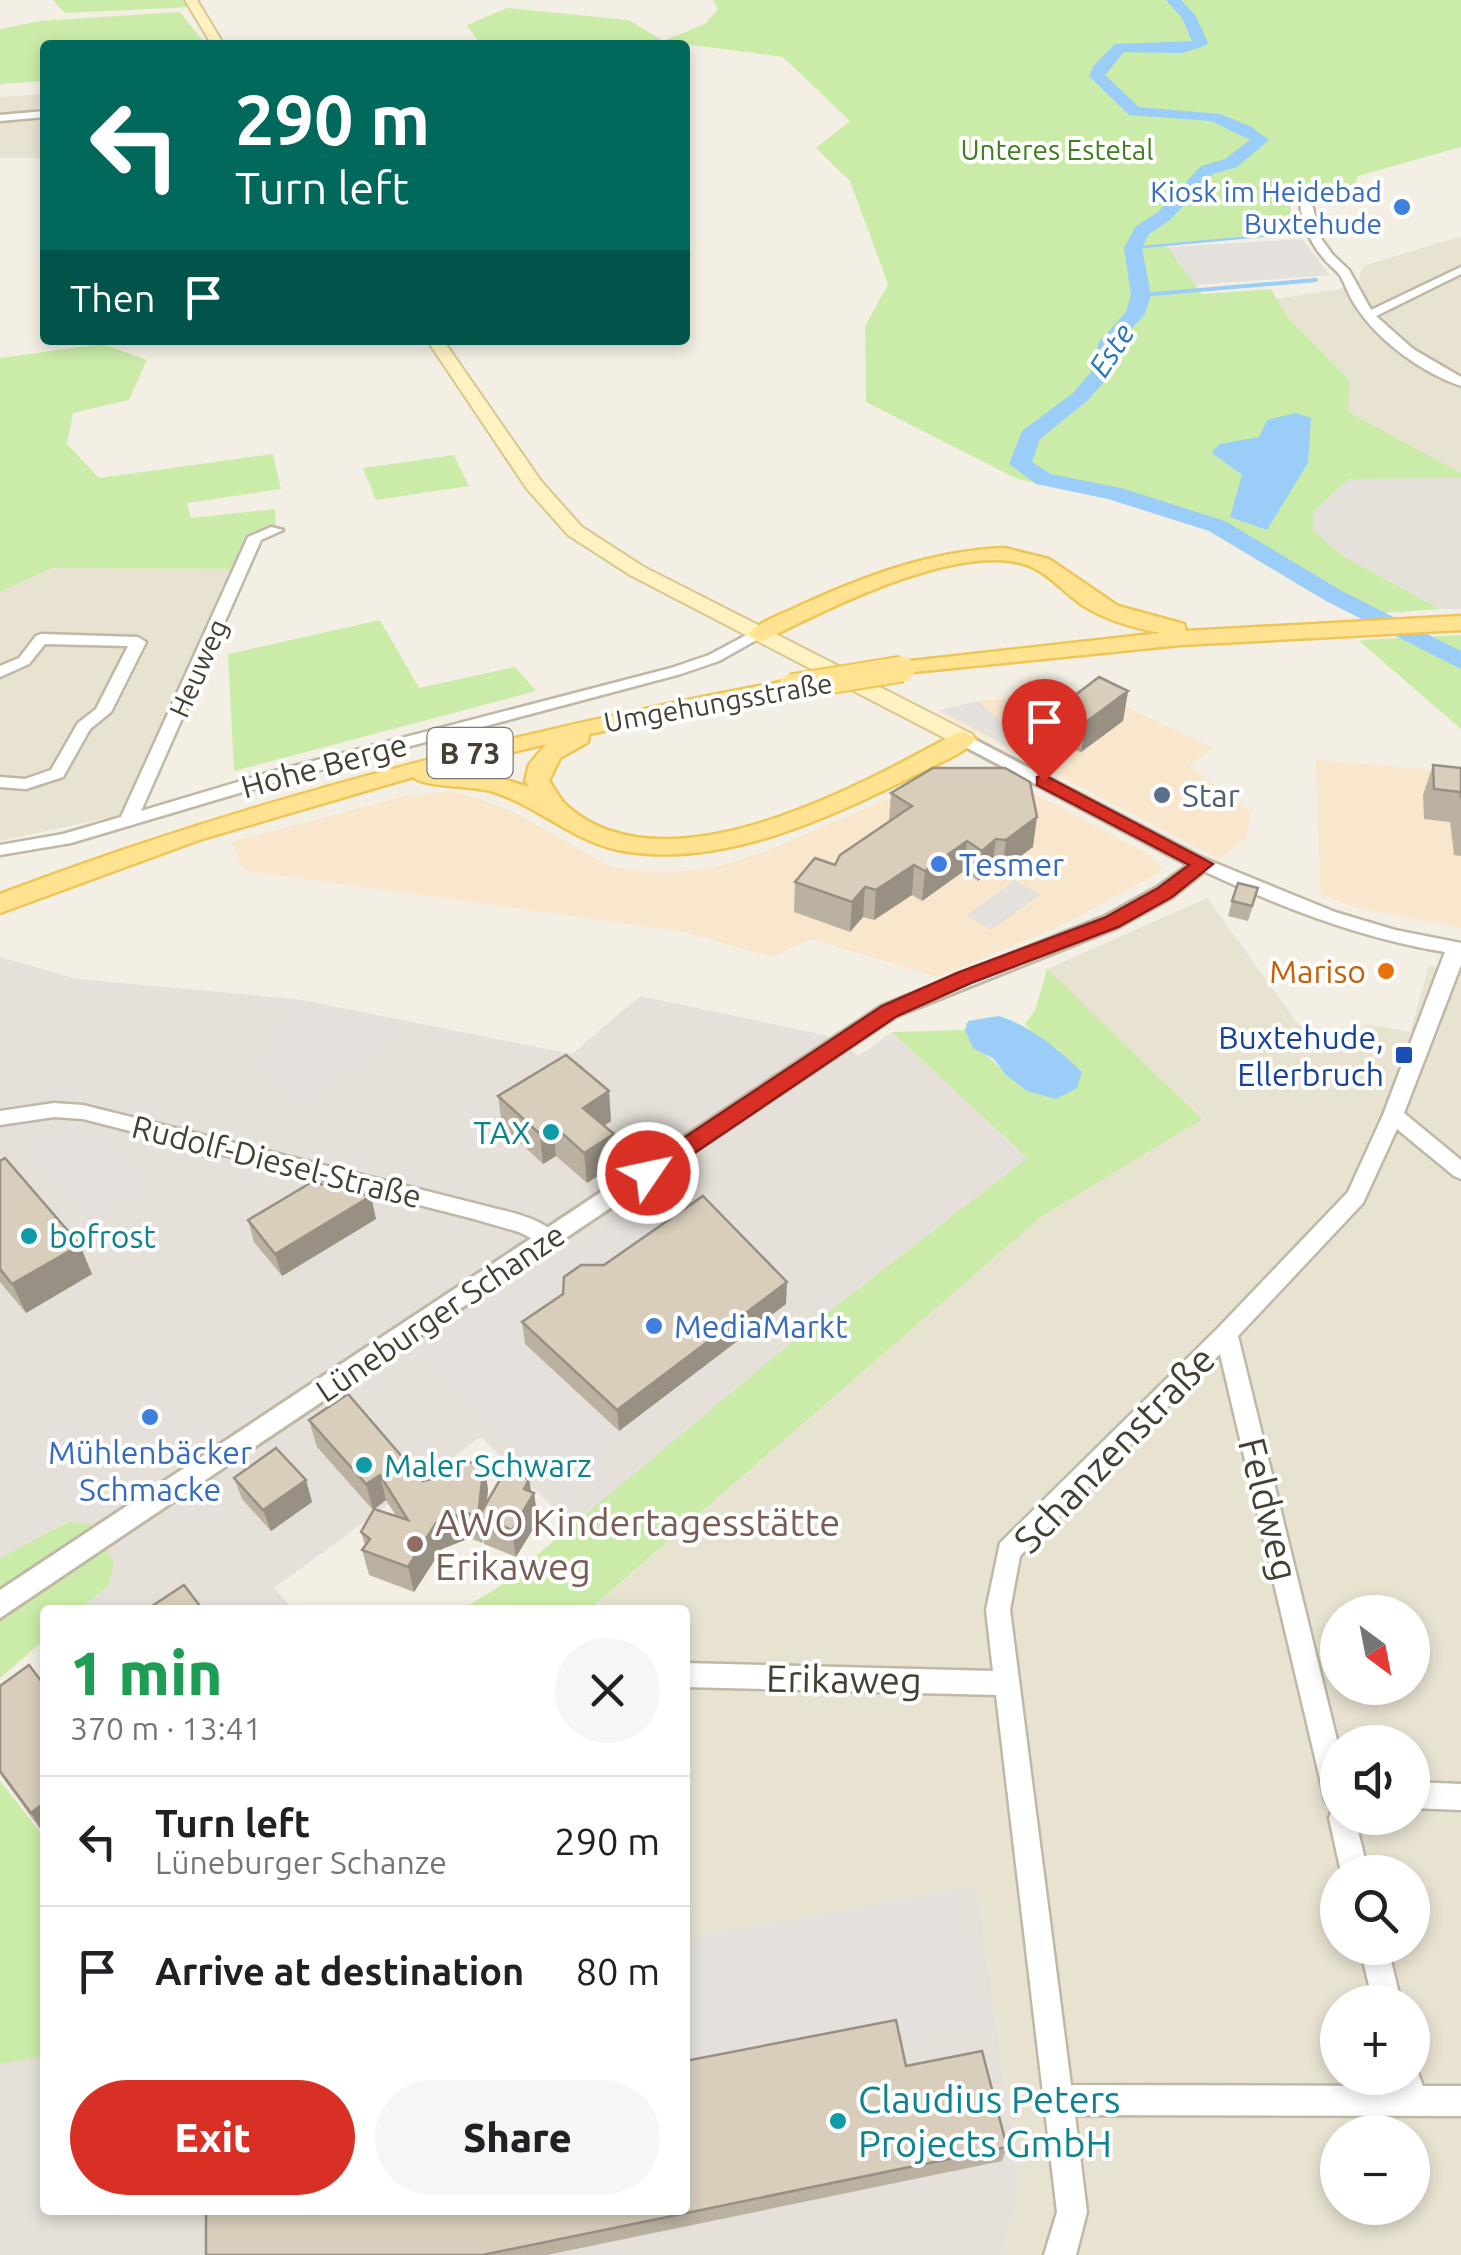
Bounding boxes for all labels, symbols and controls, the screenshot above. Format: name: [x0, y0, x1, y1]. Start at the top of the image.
icon: left: [70, 80, 200, 210]
text: 290 m: [235, 80, 430, 158]
park label: Unteres Estetal: [960, 134, 1154, 165]
text: Turn left: [235, 162, 409, 213]
place label: Kiosk im Heidebad Buxtehude: [1150, 176, 1382, 239]
marker: Kiosk im Heidebad Buxtehude: [1391, 196, 1413, 218]
icon: arrive: [176, 270, 231, 325]
text: Then: [70, 277, 156, 319]
water label: Este: [1082, 317, 1140, 383]
street label: Heuweg: [163, 614, 233, 722]
street label: Umgehungsstraße: [601, 667, 835, 737]
pin: [1002, 679, 1087, 782]
icon: arrive: [1017, 694, 1072, 749]
street label: Hohe Berge: [237, 726, 411, 804]
road number: B 73: [428, 728, 512, 778]
place label: Star: [1182, 777, 1240, 813]
marker: Star: [1151, 784, 1173, 806]
place label: Tesmer: [959, 846, 1064, 882]
marker: Tesmer: [928, 853, 950, 875]
place label: Mariso: [1269, 953, 1366, 989]
marker: Mariso: [1375, 960, 1397, 982]
place label: Buxtehude, Ellerbruch: [1218, 1019, 1384, 1092]
marker: Buxtehude, Ellerbruch: [1393, 1044, 1415, 1066]
street label: Rudolf-Diesel-Straße: [129, 1108, 425, 1214]
place label: TAX: [474, 1114, 531, 1150]
marker: TAX: [540, 1121, 562, 1143]
position arrow: [596, 1121, 700, 1225]
street label: Lüneburger Schanze: [309, 1215, 571, 1409]
place label: bofrost: [49, 1218, 156, 1254]
marker: bofrost: [18, 1225, 40, 1247]
place label: MediaMarkt: [674, 1308, 848, 1344]
marker: MediaMarkt: [643, 1315, 665, 1337]
street label: Schanzenstraße: [1005, 1337, 1223, 1561]
marker: Mühlenbäcker Schmacke: [139, 1406, 161, 1428]
street label: Feldweg: [1231, 1433, 1307, 1585]
place label: Mühlenbäcker Schmacke: [48, 1434, 252, 1507]
place label: Maler Schwarz: [384, 1447, 592, 1483]
marker: Maler Schwarz: [353, 1454, 375, 1476]
place label: AWO Kindertagesstätte Erikaweg: [435, 1501, 840, 1587]
marker: AWO Kindertagesstätte Erikaweg: [404, 1533, 426, 1555]
north arrow: [1320, 1595, 1430, 1705]
map controls: [1320, 1595, 1430, 2225]
button: close: [555, 1638, 660, 1743]
text: 1 min: [70, 1639, 223, 1706]
street label: Erikaweg: [766, 1657, 922, 1701]
text: 370 m · 13:41: [70, 1710, 262, 1746]
button: sound: [1320, 1725, 1430, 1835]
text: Turn left: [155, 1802, 310, 1844]
icon: left: [70, 1814, 125, 1869]
text: 290 m: [554, 1820, 660, 1862]
text: Lüneburger Schanze: [155, 1844, 447, 1880]
button: search: [1320, 1855, 1430, 1965]
icon: arrive: [70, 1944, 125, 1999]
text: Arrive at destination: [155, 1950, 524, 1992]
text: 80 m: [576, 1950, 660, 1992]
button: +: [1320, 1985, 1430, 2095]
place label: Claudius Peters Projects GmbH: [858, 2078, 1121, 2164]
button: Exit: [70, 2080, 355, 2195]
button: Share: [375, 2080, 660, 2195]
marker: Claudius Peters Projects GmbH: [827, 2110, 849, 2132]
button: −: [1320, 2115, 1430, 2225]

